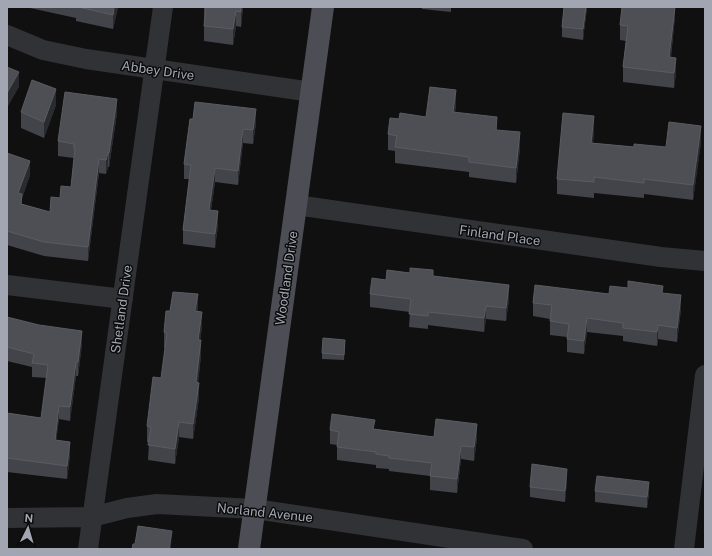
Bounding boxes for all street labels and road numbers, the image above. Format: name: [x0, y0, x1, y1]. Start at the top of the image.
street label: Abbey Drive: [121, 58, 195, 83]
street label: Finland Place: [458, 222, 541, 249]
street label: Woodland Drive: [272, 230, 301, 326]
street label: Shetland Drive: [108, 264, 135, 354]
street label: Norland Avenue: [216, 500, 314, 525]

